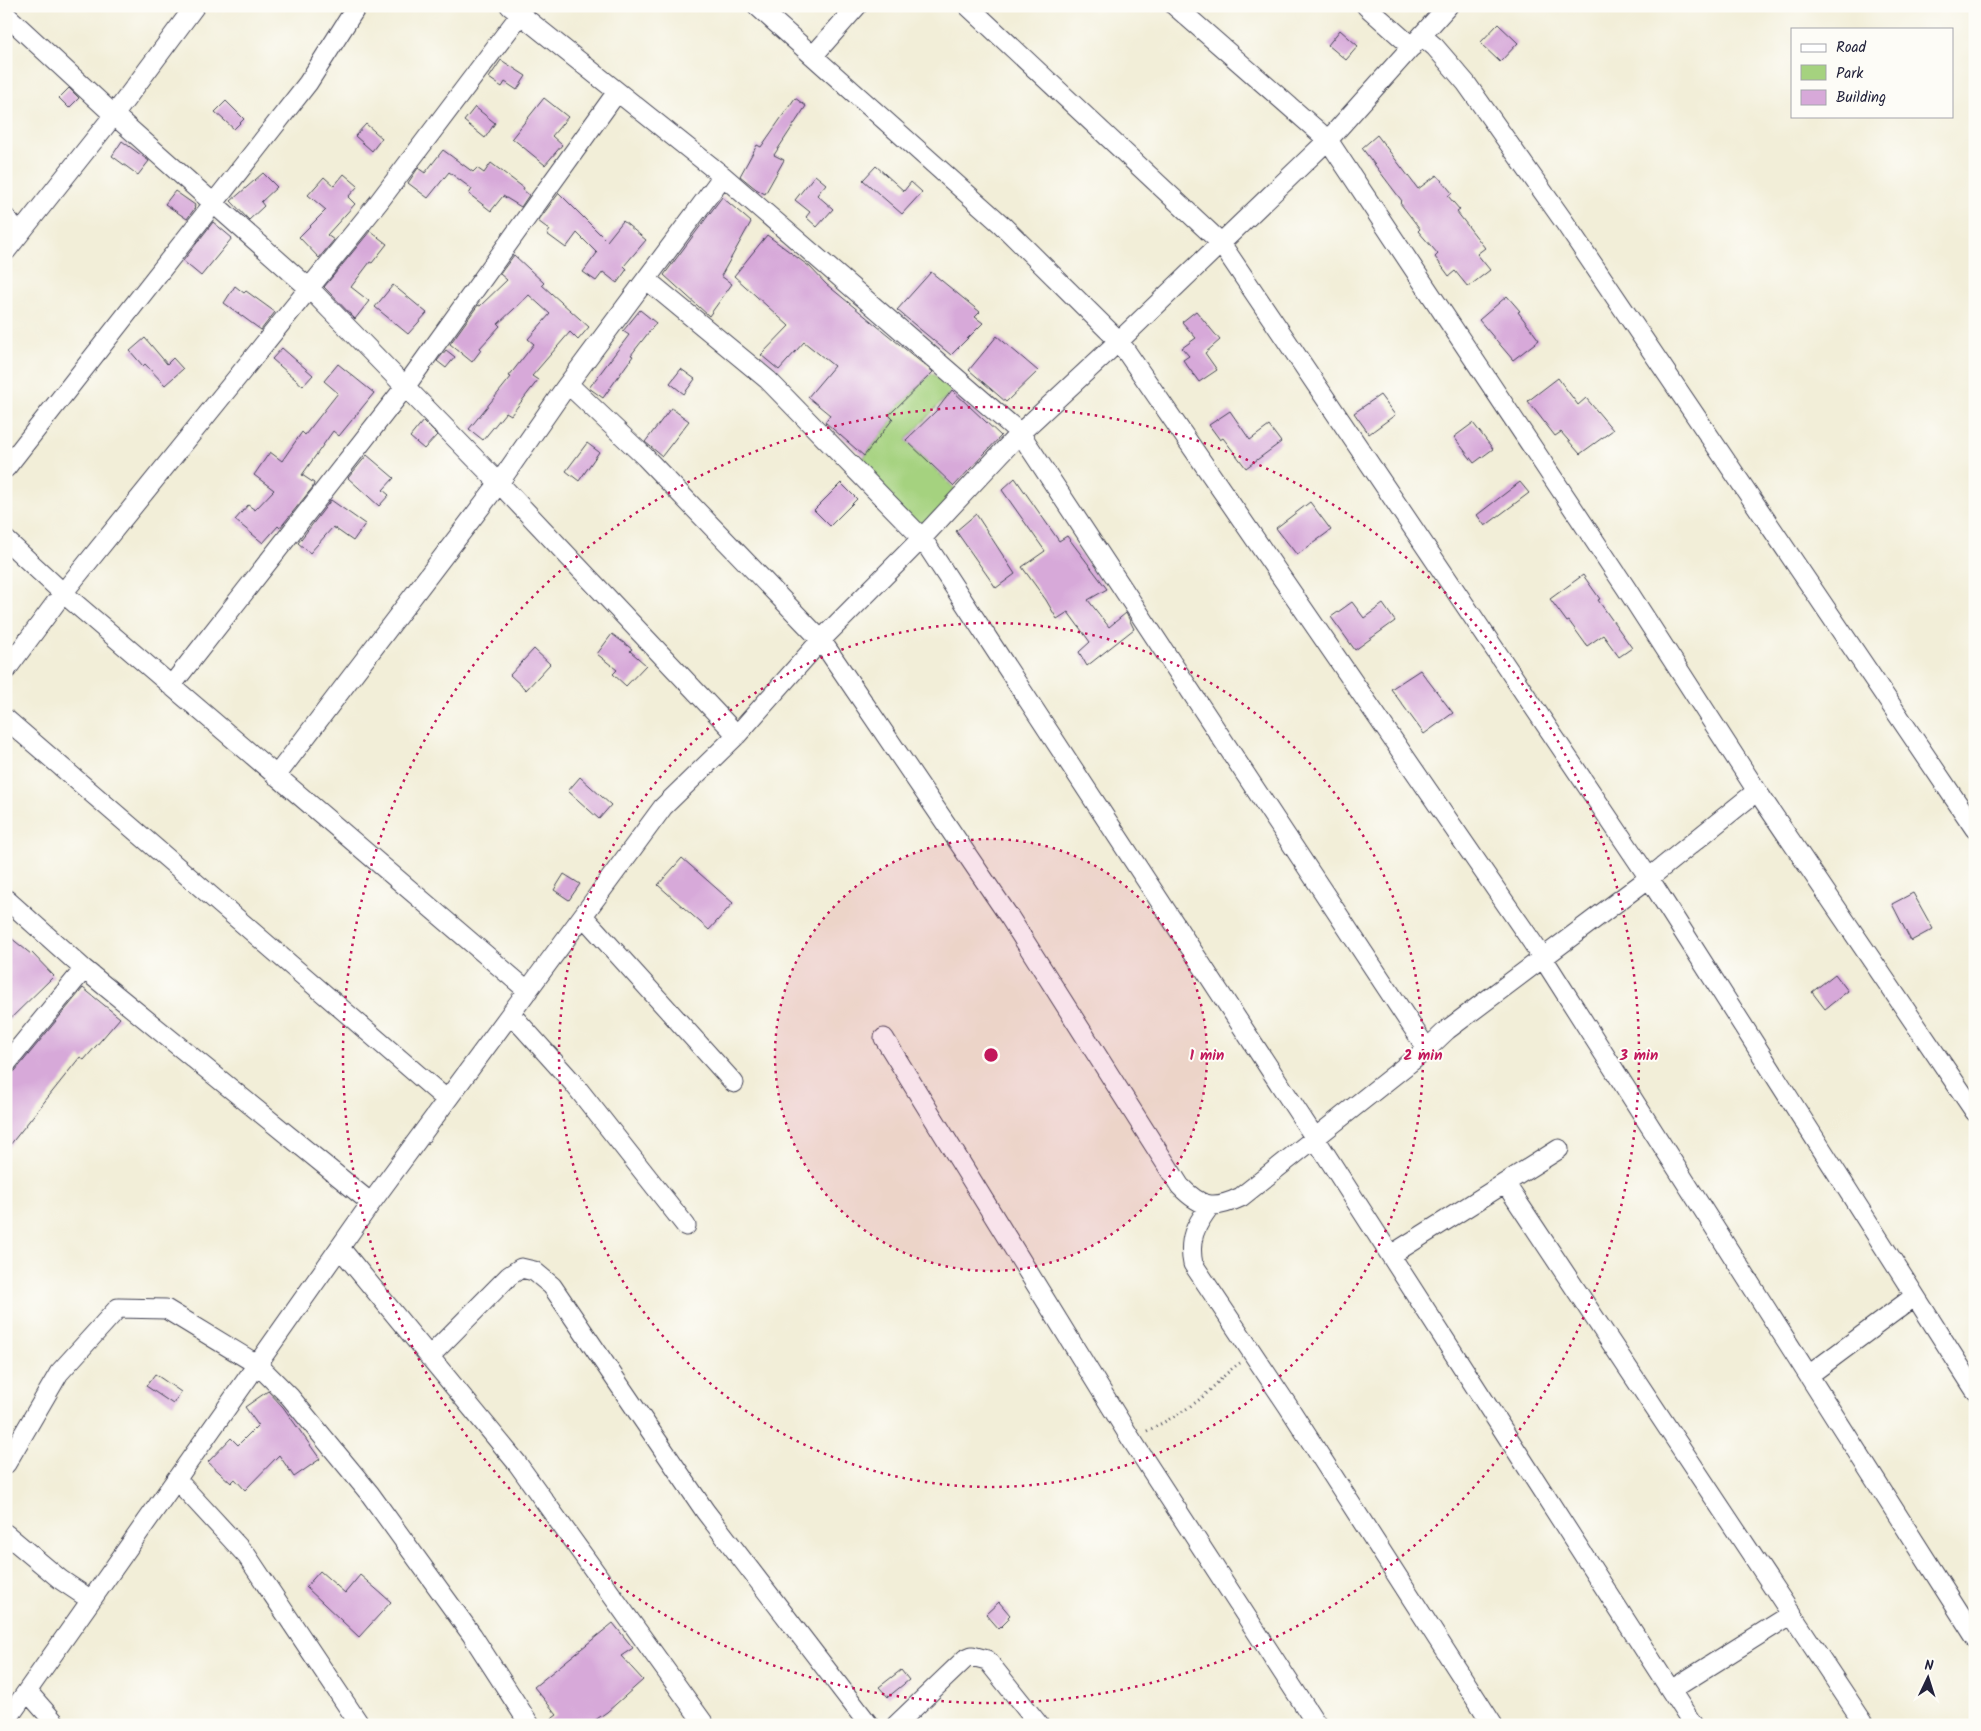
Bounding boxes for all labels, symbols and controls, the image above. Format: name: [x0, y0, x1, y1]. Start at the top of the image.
legend: [1791, 28, 1954, 118]
text: Road: [1836, 36, 1867, 60]
text: Park: [1836, 62, 1864, 86]
text: Building: [1836, 86, 1886, 110]
text: 1 min: [1190, 1044, 1224, 1068]
text: 2 min: [1403, 1044, 1443, 1068]
text: 3 min: [1619, 1044, 1658, 1068]
centre of rings: [982, 1046, 1000, 1064]
north arrow: [1904, 1654, 1954, 1704]
text: N: [1924, 1655, 1934, 1677]

